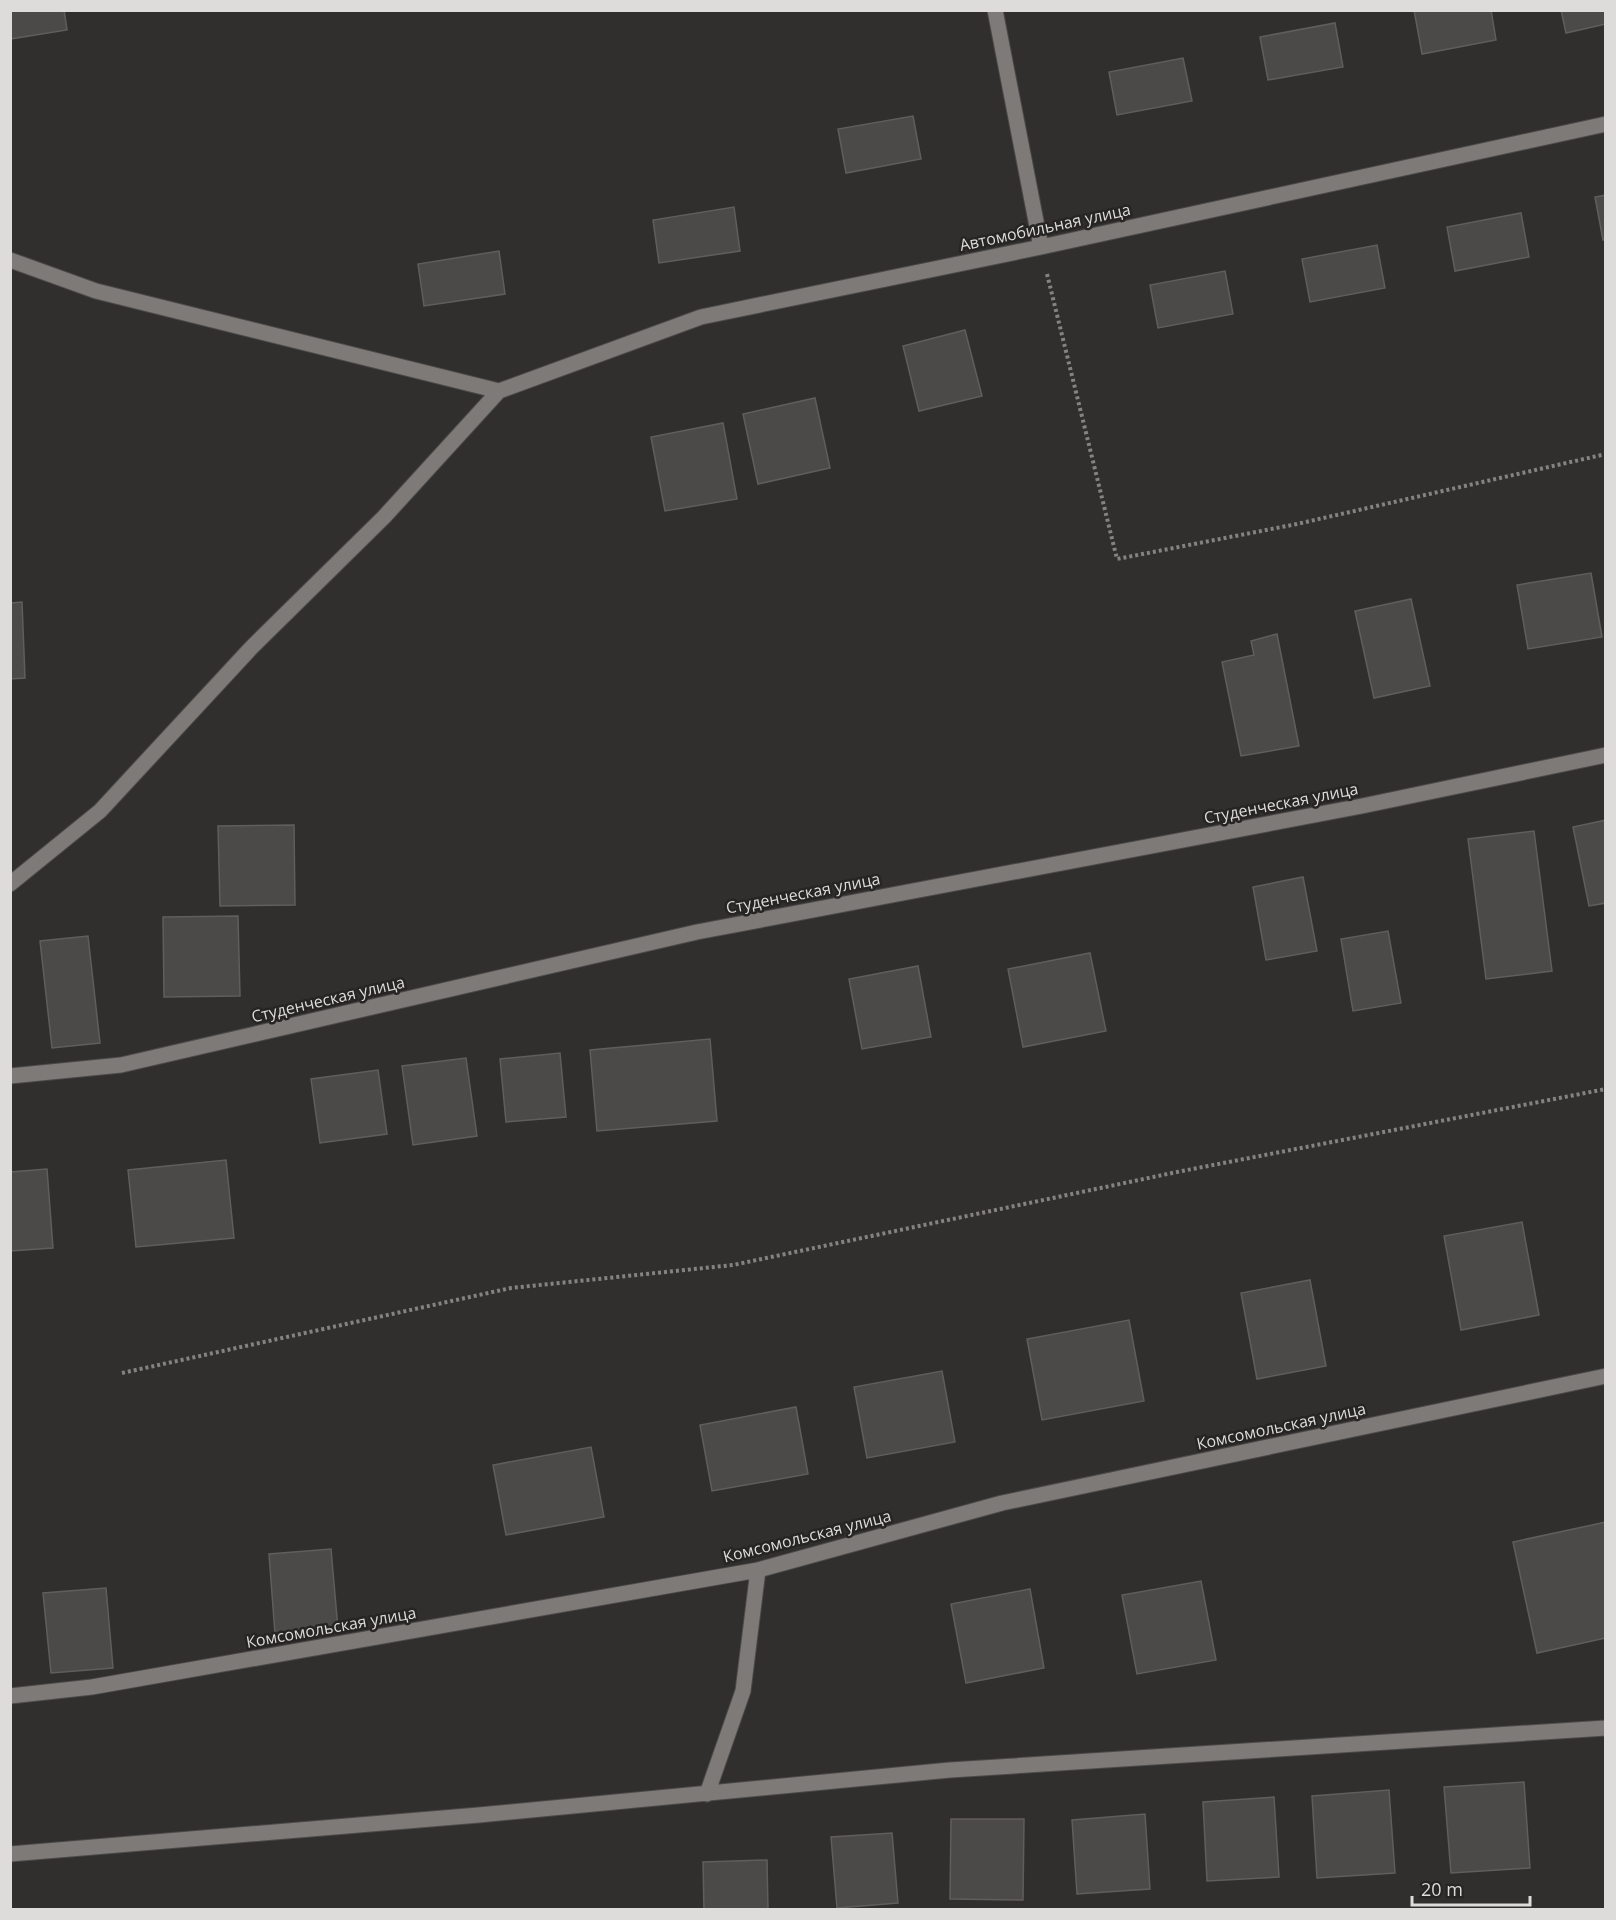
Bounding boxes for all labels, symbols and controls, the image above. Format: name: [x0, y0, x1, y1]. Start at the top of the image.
street label: Автомобильная улица: [957, 198, 1133, 256]
street label: Студенческая улица: [1202, 777, 1360, 829]
street label: Студенческая улица: [724, 867, 882, 919]
street label: Студенческая улица: [249, 971, 407, 1027]
street label: Комсомольская улица: [1194, 1397, 1368, 1455]
street label: Комсомольская улица: [721, 1504, 893, 1568]
street label: Комсомольская улица: [244, 1601, 418, 1653]
scale bar: [1412, 1869, 1530, 1907]
text: 20 m: [1421, 1877, 1463, 1901]

